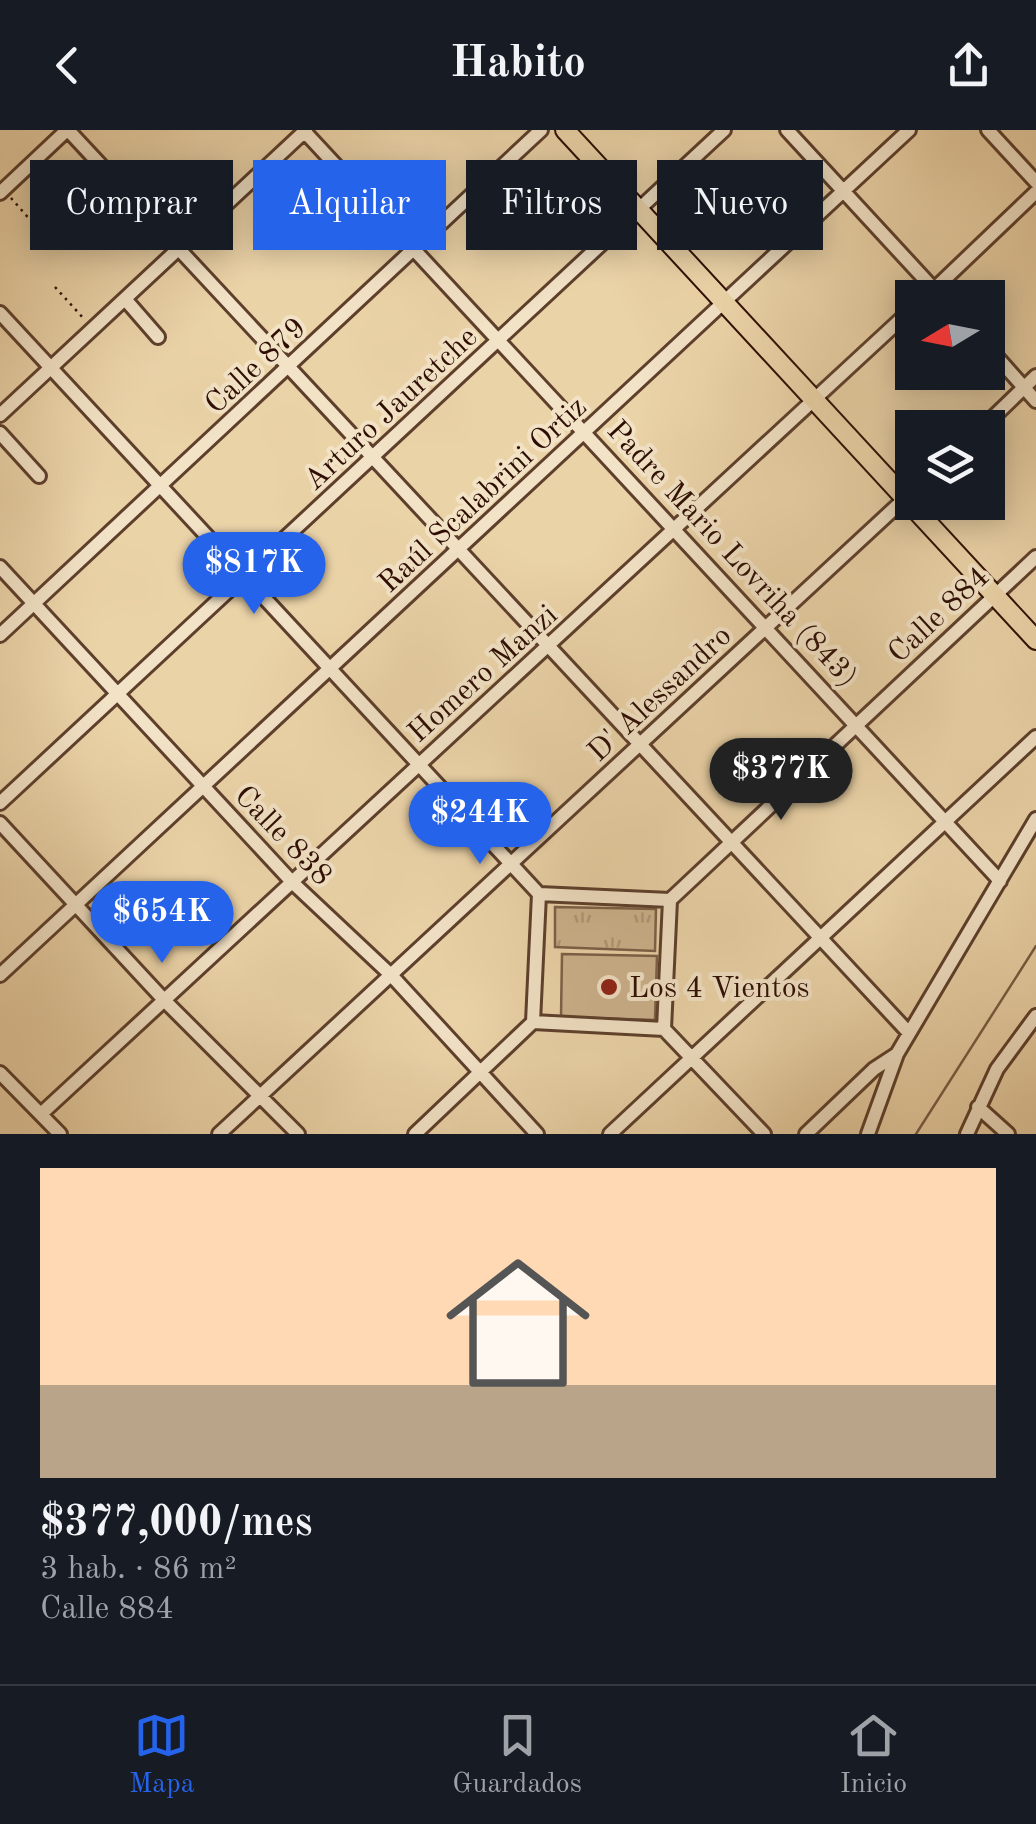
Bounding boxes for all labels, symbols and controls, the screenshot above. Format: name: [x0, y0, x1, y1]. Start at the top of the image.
icon: back: [40, 38, 95, 93]
icon: share: [941, 38, 996, 93]
text: Habito: [450, 42, 586, 87]
chip: Comprar: [30, 160, 233, 250]
chip: Alquilar: [253, 160, 446, 250]
chip: Filtros: [466, 160, 637, 250]
chip: Nuevo: [657, 160, 823, 250]
north arrow: [895, 280, 1005, 390]
map controls: [895, 280, 1005, 520]
street label: Calle 879: [200, 313, 312, 420]
street label: Arturo Jauretche: [299, 322, 484, 497]
street label: Raúl Scalabrini Ortiz: [374, 392, 593, 599]
button: layers: [895, 410, 1005, 520]
street label: Padre Mario Lovriha (843): [601, 416, 862, 693]
pin: $817K: [184, 532, 324, 617]
text: $817K: [205, 548, 303, 580]
street label: Calle 884: [883, 562, 995, 669]
street label: Homero Manzi: [403, 600, 564, 749]
street label: D' Alessandro: [583, 621, 738, 768]
pin: $377K: [711, 738, 851, 823]
text: $377K: [732, 754, 830, 786]
street label: Calle 838: [228, 781, 337, 892]
pin: $244K: [410, 782, 550, 867]
text: $244K: [431, 798, 529, 830]
pin: $654K: [92, 881, 232, 966]
text: $654K: [113, 897, 211, 929]
place label: Los 4 Vientos: [629, 974, 810, 1004]
marker: Los 4 Vientos: [598, 976, 620, 998]
icon: home: [428, 1233, 608, 1413]
text: $377,000/mes: [40, 1503, 313, 1545]
text: 3 hab. · 86 m²: [40, 1554, 237, 1586]
text: Calle 884: [40, 1594, 174, 1626]
tab: Mapa: [129, 1708, 195, 1803]
tab: Guardados: [452, 1708, 582, 1803]
tab: Inicio: [840, 1708, 907, 1803]

